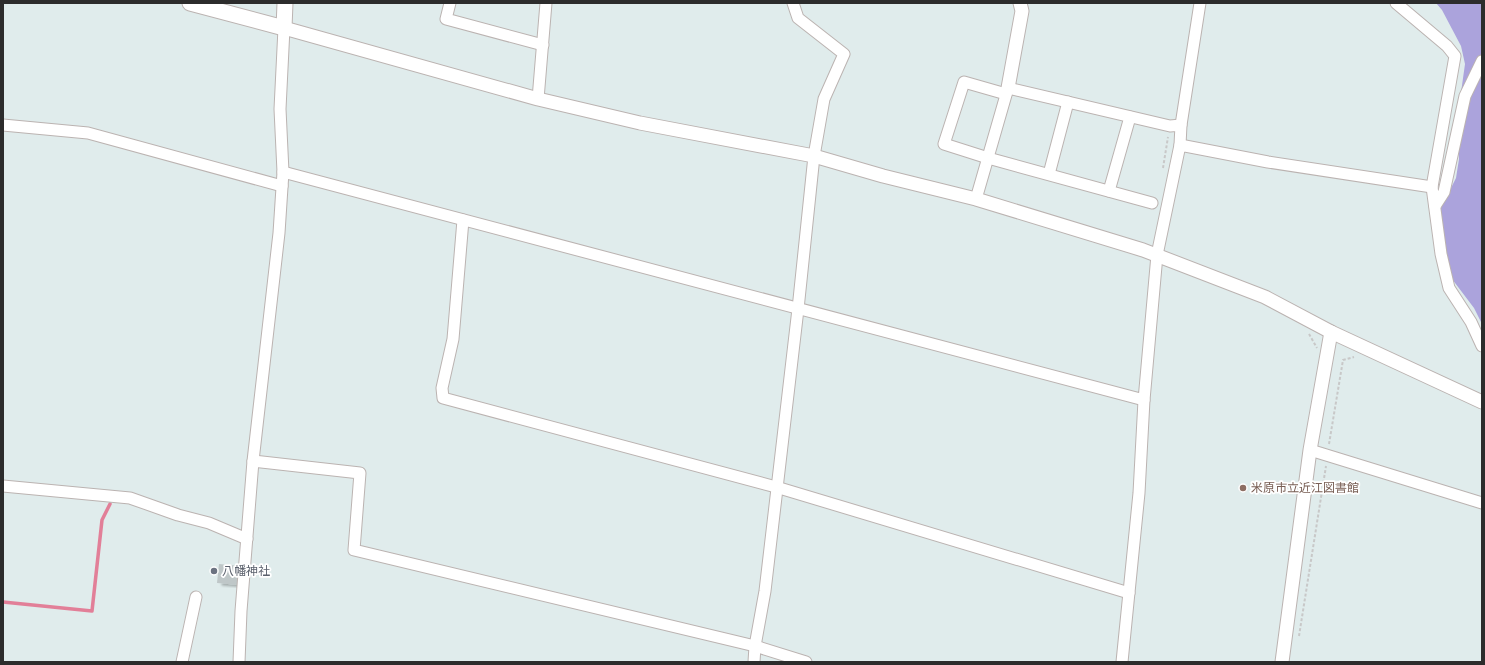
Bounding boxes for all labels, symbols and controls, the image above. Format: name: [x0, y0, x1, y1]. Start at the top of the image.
place label: 米原市立近江図書館: [1251, 480, 1359, 496]
marker: 米原市立近江図書館: [1238, 483, 1248, 493]
place label: 八幡神社: [222, 563, 270, 579]
marker: 八幡神社: [209, 566, 219, 576]

